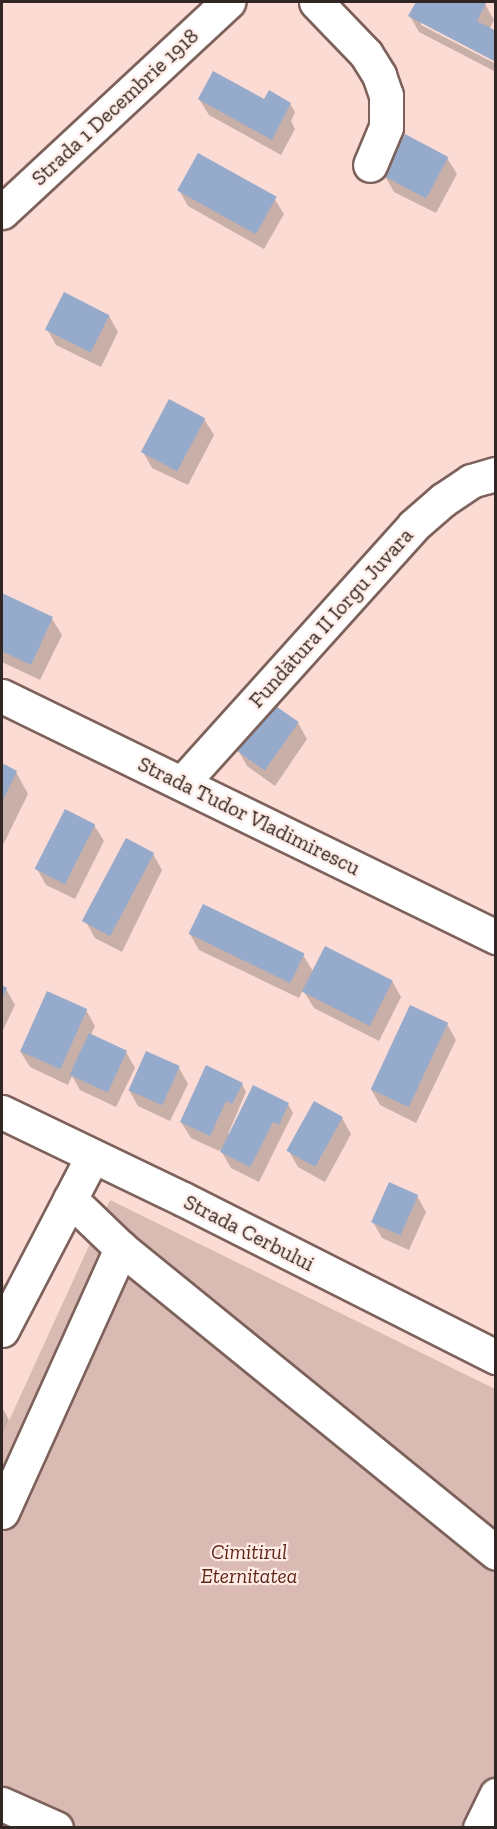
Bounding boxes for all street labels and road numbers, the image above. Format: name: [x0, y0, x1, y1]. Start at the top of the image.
street label: Strada 1 Decembrie 1918: [26, 23, 204, 191]
street label: Fundătura II Iorgu Juvara: [244, 523, 418, 713]
street label: Strada Tudor Vladimirescu: [133, 751, 365, 881]
street label: Strada Cerbului: [180, 1189, 318, 1277]

